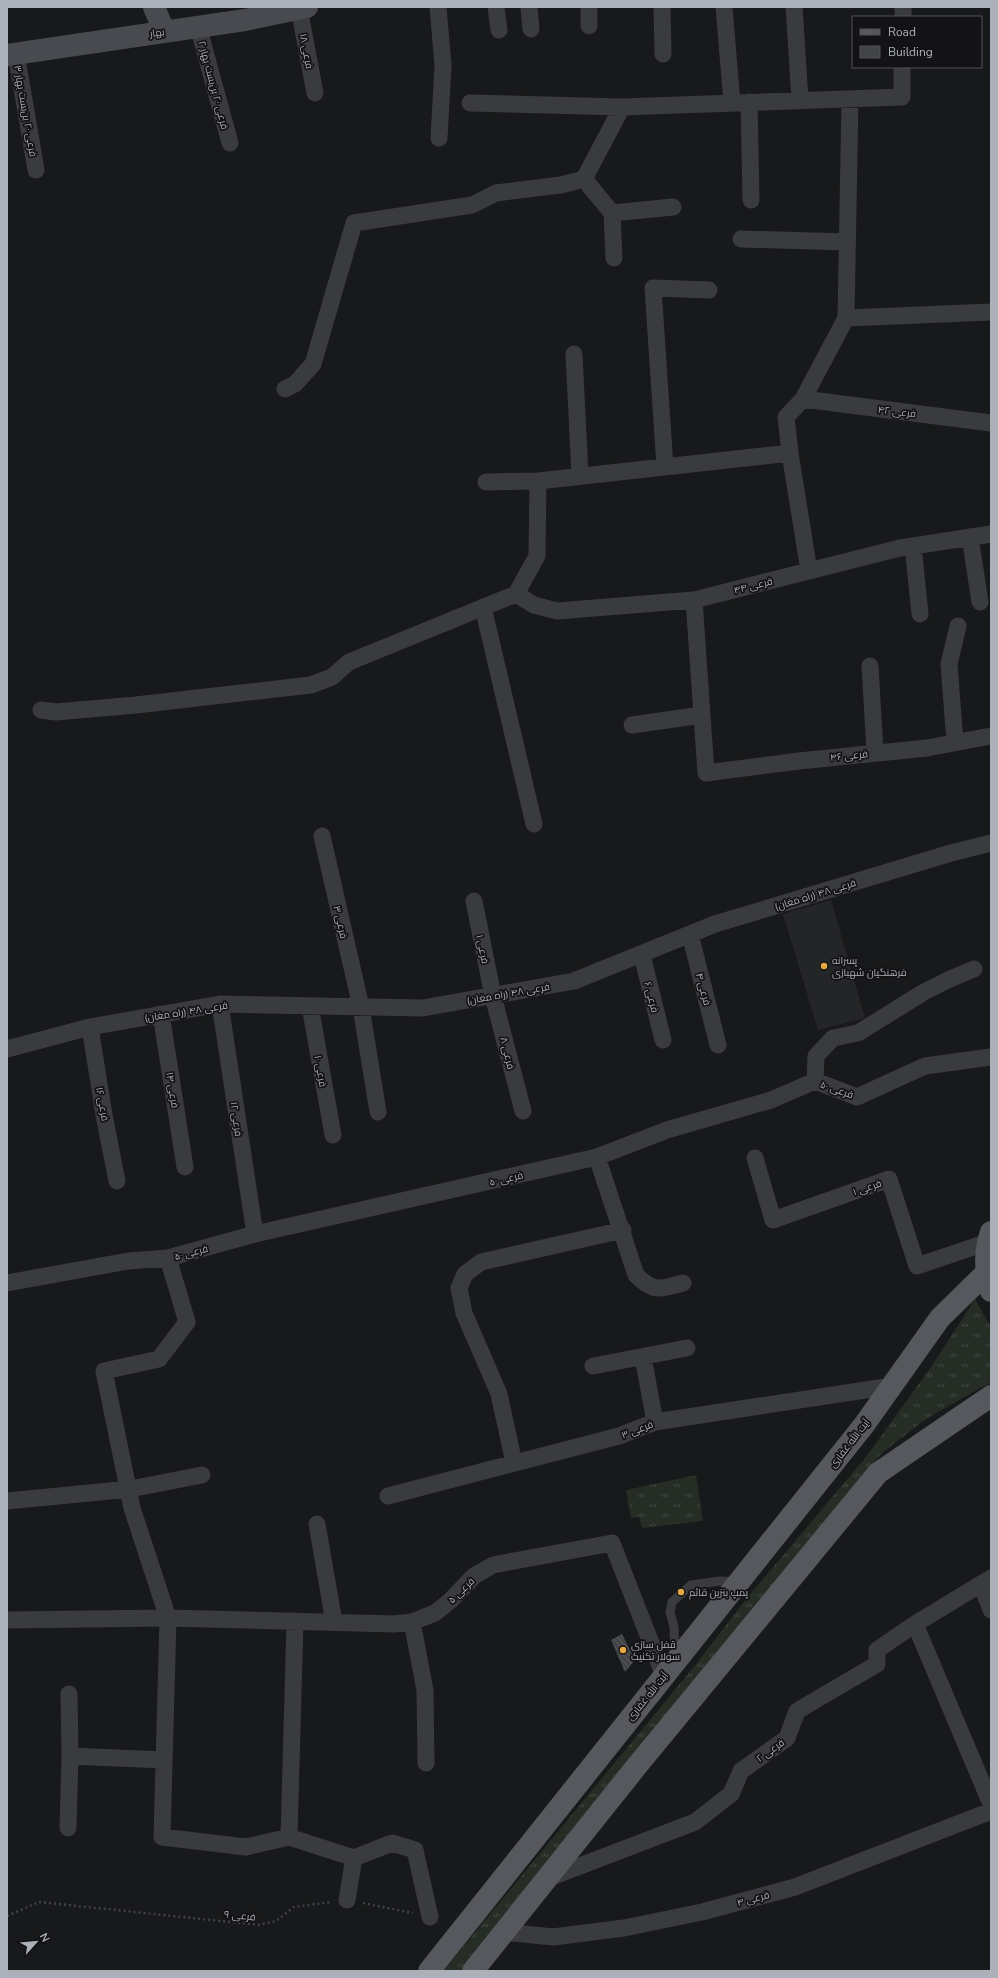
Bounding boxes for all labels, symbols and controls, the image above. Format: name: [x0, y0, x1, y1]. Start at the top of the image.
legend: [852, 16, 982, 68]
text: Road: [888, 24, 916, 40]
street label: بهار: [148, 25, 165, 41]
street label: فرعی ۱۸: [296, 32, 316, 70]
street label: فرعی ۲۰ بن‌بست بهار ۲: [194, 39, 232, 131]
text: Building: [888, 44, 933, 60]
street label: فرعی ۲۰ بن‌بست بهار ۳: [10, 64, 40, 158]
street label: فرعی ۴۲: [877, 403, 917, 421]
street label: فرعی ۴۴: [732, 574, 774, 598]
street label: فرعی ۴۶: [830, 747, 869, 765]
street label: فرعی ۴۸ (راه مغان): [773, 876, 858, 914]
street label: فرعی ۳: [329, 904, 351, 940]
street label: فرعی ۱: [472, 933, 492, 965]
place label: پسرانه فرهنگیان شهبازی: [832, 954, 907, 980]
marker: پسرانه فرهنگیان شهبازی: [819, 961, 829, 971]
street label: فرعی ۴: [692, 972, 714, 1007]
street label: فرعی ۴۸ (راه مغان): [465, 980, 551, 1008]
street label: فرعی ۶: [640, 980, 662, 1014]
street label: فرعی ۴۸ (راه مغان): [143, 998, 229, 1025]
street label: فرعی ۸: [496, 1036, 518, 1071]
street label: فرعی ۱۰: [310, 1054, 330, 1088]
street label: فرعی ۱۴: [162, 1071, 182, 1109]
street label: فرعی ۵۰: [818, 1078, 855, 1102]
street label: فرعی ۱۶: [92, 1086, 112, 1122]
street label: فرعی ۱۲: [227, 1101, 245, 1137]
street label: فرعی ۵۰: [488, 1168, 525, 1190]
street label: فرعی ۱: [851, 1177, 884, 1199]
street label: فرعی ۵۰: [173, 1242, 210, 1264]
street label: آیت الله غفاری: [825, 1415, 874, 1471]
street label: فرعی ۳: [619, 1417, 655, 1442]
street label: فرعی ۵: [445, 1575, 478, 1607]
place label: پمپ بنزین قائم: [689, 1586, 749, 1600]
marker: پمپ بنزین قائم: [676, 1587, 686, 1597]
place label: قفل سازی سولار تکنیک: [631, 1638, 680, 1664]
marker: قفل سازی سولار تکنیک: [618, 1645, 628, 1655]
street label: آیت الله غفاری: [623, 1669, 672, 1724]
street label: فرعی ۲: [754, 1736, 788, 1766]
street label: فرعی ۴: [735, 1888, 771, 1910]
street label: فرعی ۹: [223, 1907, 256, 1925]
north arrow: [16, 1922, 56, 1962]
text: N: [36, 1931, 53, 1945]

